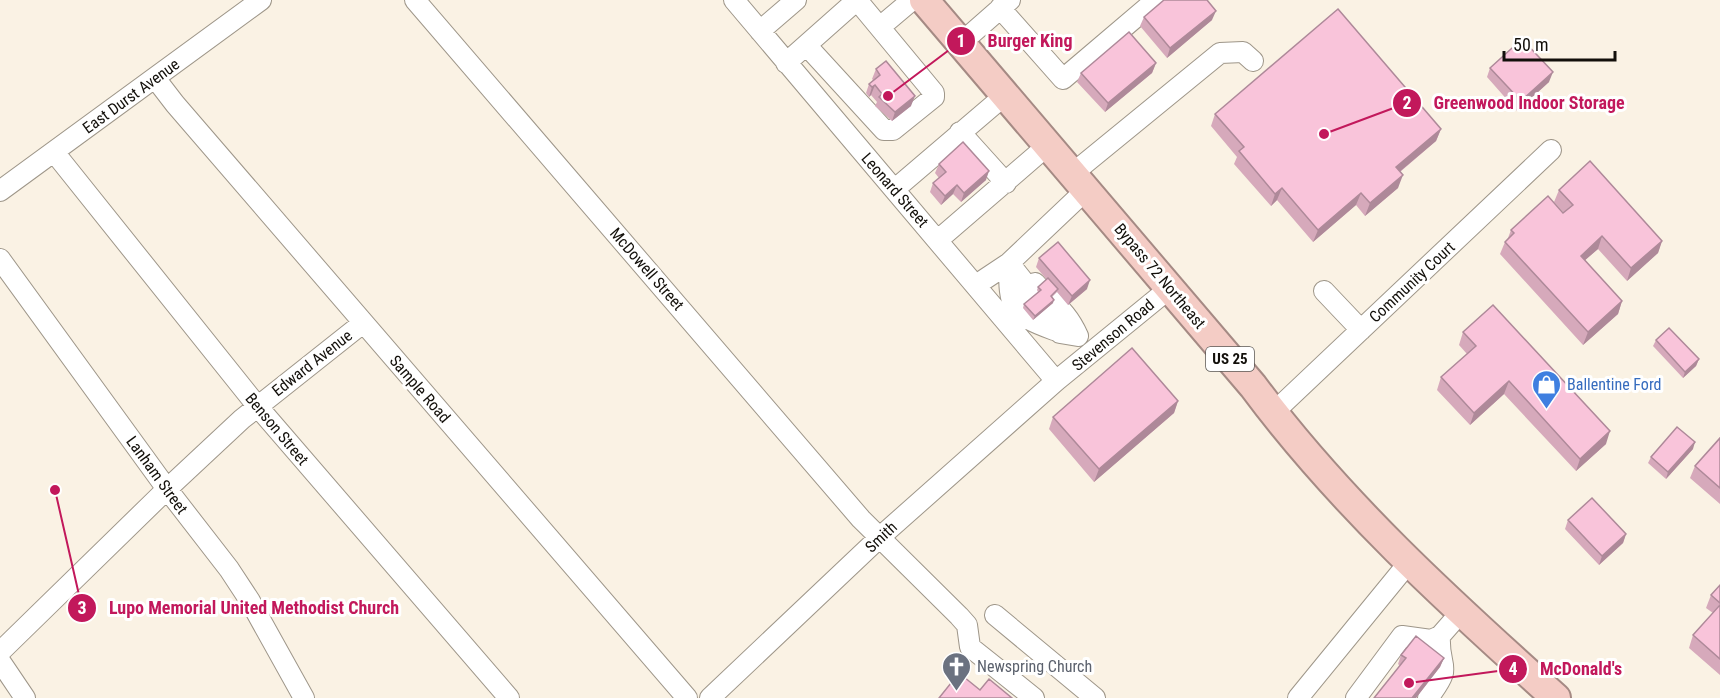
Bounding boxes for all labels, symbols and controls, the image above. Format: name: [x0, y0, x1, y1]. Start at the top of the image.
callout: Burger King: [946, 23, 1085, 59]
scale bar: [1504, 24, 1615, 62]
text: 1: [956, 30, 966, 51]
text: Burger King: [988, 30, 1072, 51]
text: 50 m: [1513, 34, 1548, 55]
street label: East Durst Avenue: [79, 55, 183, 137]
callout: Greenwood Indoor Storage: [1392, 85, 1637, 121]
text: 2: [1402, 92, 1412, 113]
text: Greenwood Indoor Storage: [1433, 92, 1625, 113]
street label: Leonard Street: [858, 149, 933, 231]
street label: Bypass 72 Northeast: [1110, 220, 1210, 333]
street label: McDowell Street: [606, 224, 688, 314]
street label: Community Court: [1365, 237, 1459, 327]
street label: Stevenson Road: [1068, 295, 1158, 375]
street label: Edward Avenue: [268, 326, 356, 400]
road number: US 25: [1206, 347, 1254, 371]
street label: Sample Road: [386, 351, 454, 427]
shop icon: Ballentine Ford: [1530, 368, 1562, 410]
place label: Ballentine Ford: [1567, 375, 1662, 394]
street label: Benson Street: [241, 389, 313, 469]
street label: Lanham Street: [122, 432, 192, 518]
street label: Smith: [861, 518, 901, 556]
callout: Lupo Memorial United Methodist Church: [67, 590, 411, 626]
text: 3: [77, 597, 87, 618]
text: Lupo Memorial United Methodist Church: [109, 597, 399, 618]
church icon: Newspring Church: [940, 650, 972, 692]
callout: McDonald's: [1498, 651, 1634, 687]
place label: Newspring Church: [977, 657, 1092, 676]
text: 4: [1508, 658, 1518, 679]
text: McDonald's: [1540, 658, 1622, 679]

